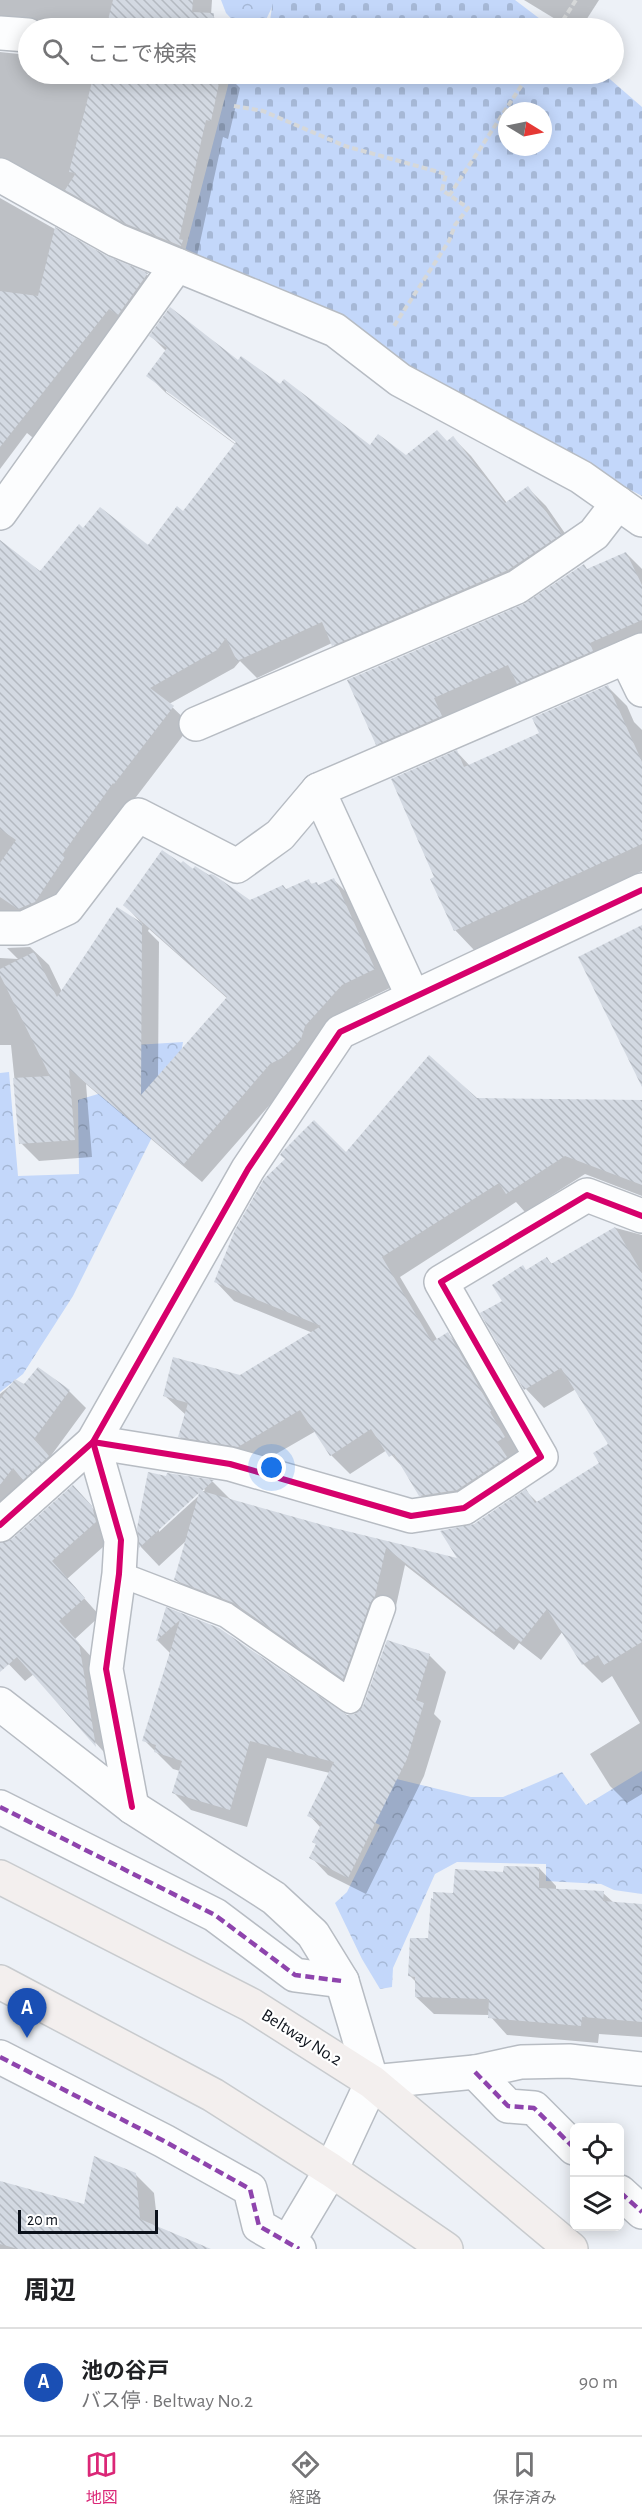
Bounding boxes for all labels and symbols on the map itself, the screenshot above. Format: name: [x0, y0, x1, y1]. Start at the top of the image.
north arrow: [498, 102, 552, 156]
your location: [257, 1453, 286, 1482]
pin: A: [8, 1988, 46, 2038]
street label: Beltway No.2: [258, 2006, 345, 2070]
scale bar: [18, 2207, 158, 2234]

